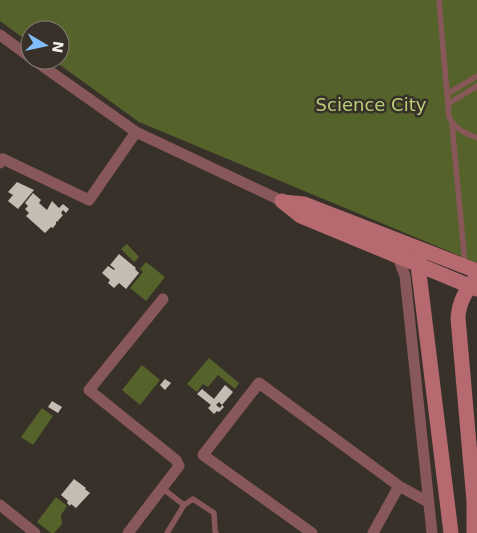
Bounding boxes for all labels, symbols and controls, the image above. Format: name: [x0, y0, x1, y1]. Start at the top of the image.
north arrow: [20, 20, 70, 70]
text: N: [49, 40, 67, 54]
park label: Science City: [316, 94, 427, 115]

